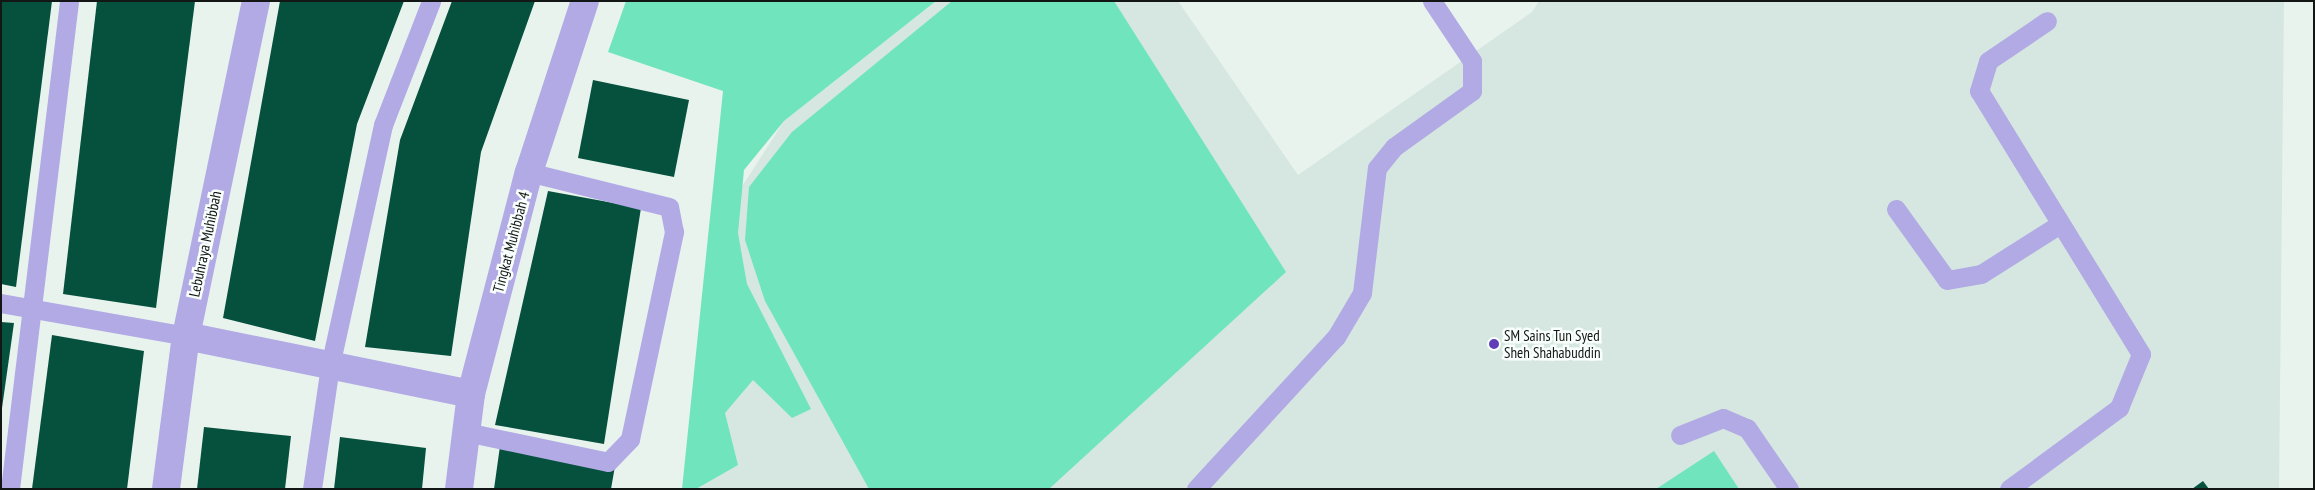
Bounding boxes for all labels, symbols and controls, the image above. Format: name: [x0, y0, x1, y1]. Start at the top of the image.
street label: Lebuhraya Muhibbah: [185, 189, 225, 299]
street label: Tingkat Muhibbah 4: [489, 190, 533, 294]
place label: SM Sains Tun Syed Sheh Shahabuddin: [1504, 326, 1600, 361]
marker: SM Sains Tun Syed Sheh Shahabuddin: [1488, 338, 1500, 350]

